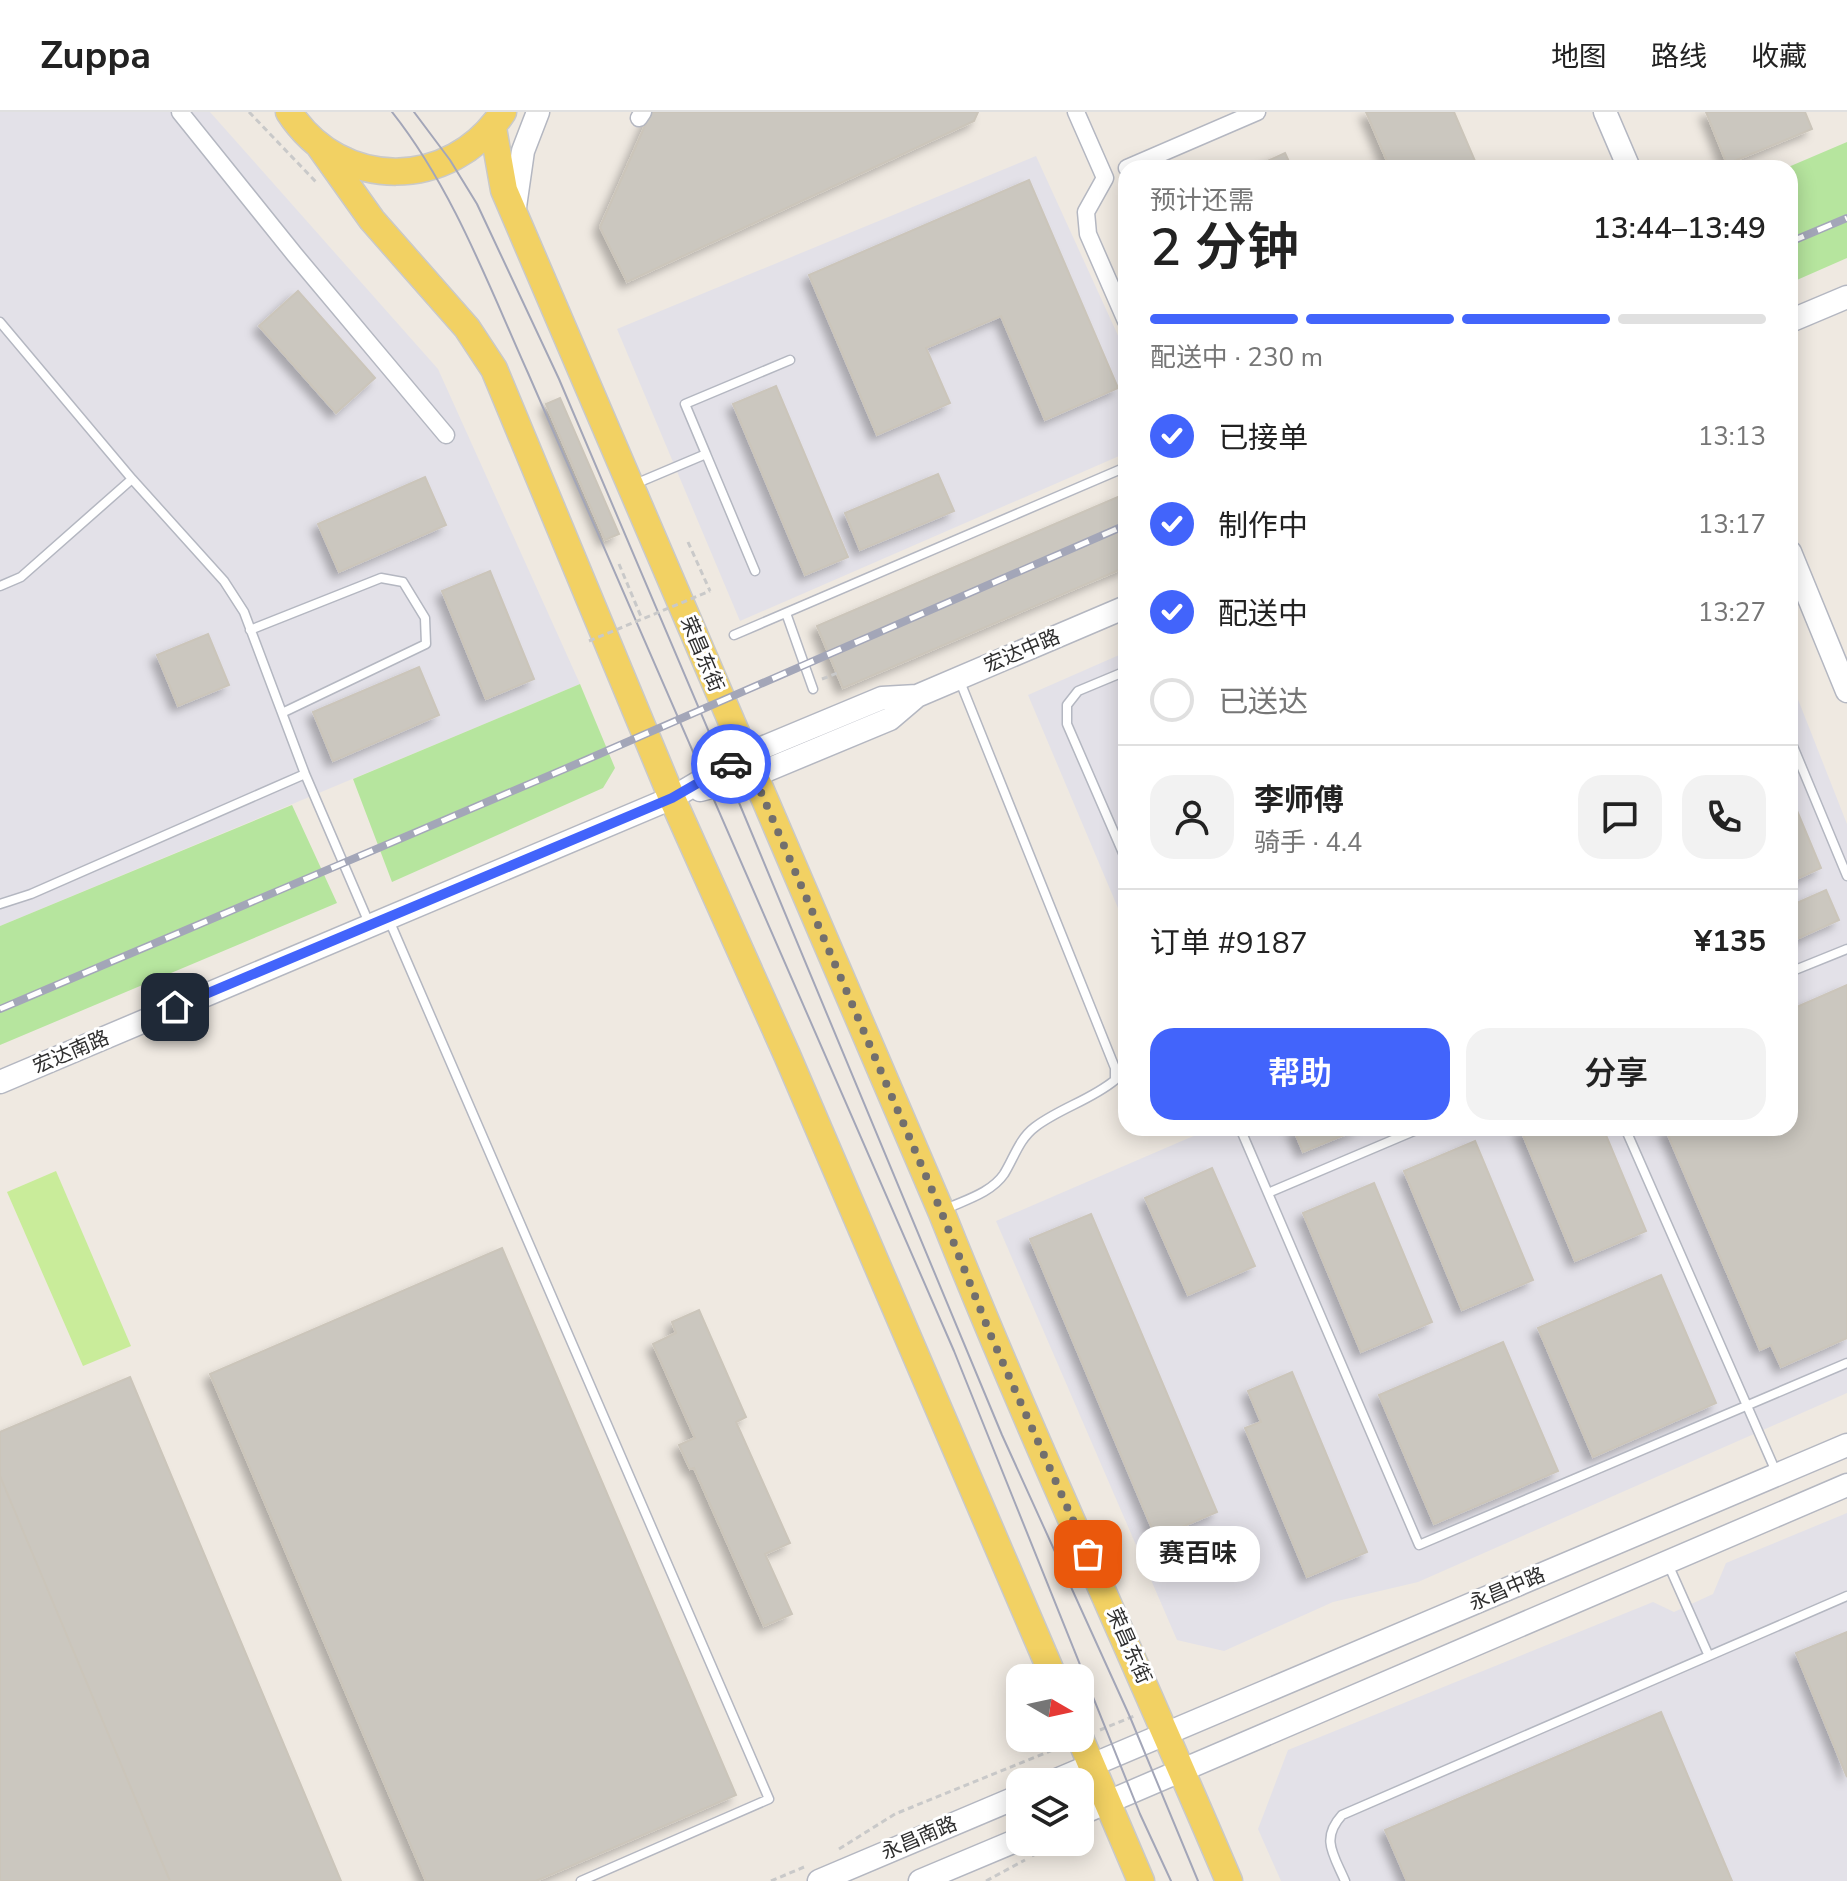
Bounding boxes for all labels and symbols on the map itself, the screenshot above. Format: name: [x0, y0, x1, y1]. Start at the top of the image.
street label: 荣昌东街: [674, 612, 730, 696]
street label: 宏达中路: [980, 623, 1064, 679]
courier: [691, 724, 771, 804]
pin: [141, 973, 209, 1041]
street label: 宏达南路: [29, 1024, 113, 1080]
pin: [1054, 1520, 1122, 1588]
callout: 赛百味: [1136, 1526, 1260, 1582]
street label: 永昌中路: [1465, 1561, 1549, 1617]
street label: 荣昌东街: [1100, 1604, 1158, 1688]
north arrow: [1006, 1664, 1094, 1752]
street label: 永昌南路: [877, 1810, 961, 1866]

